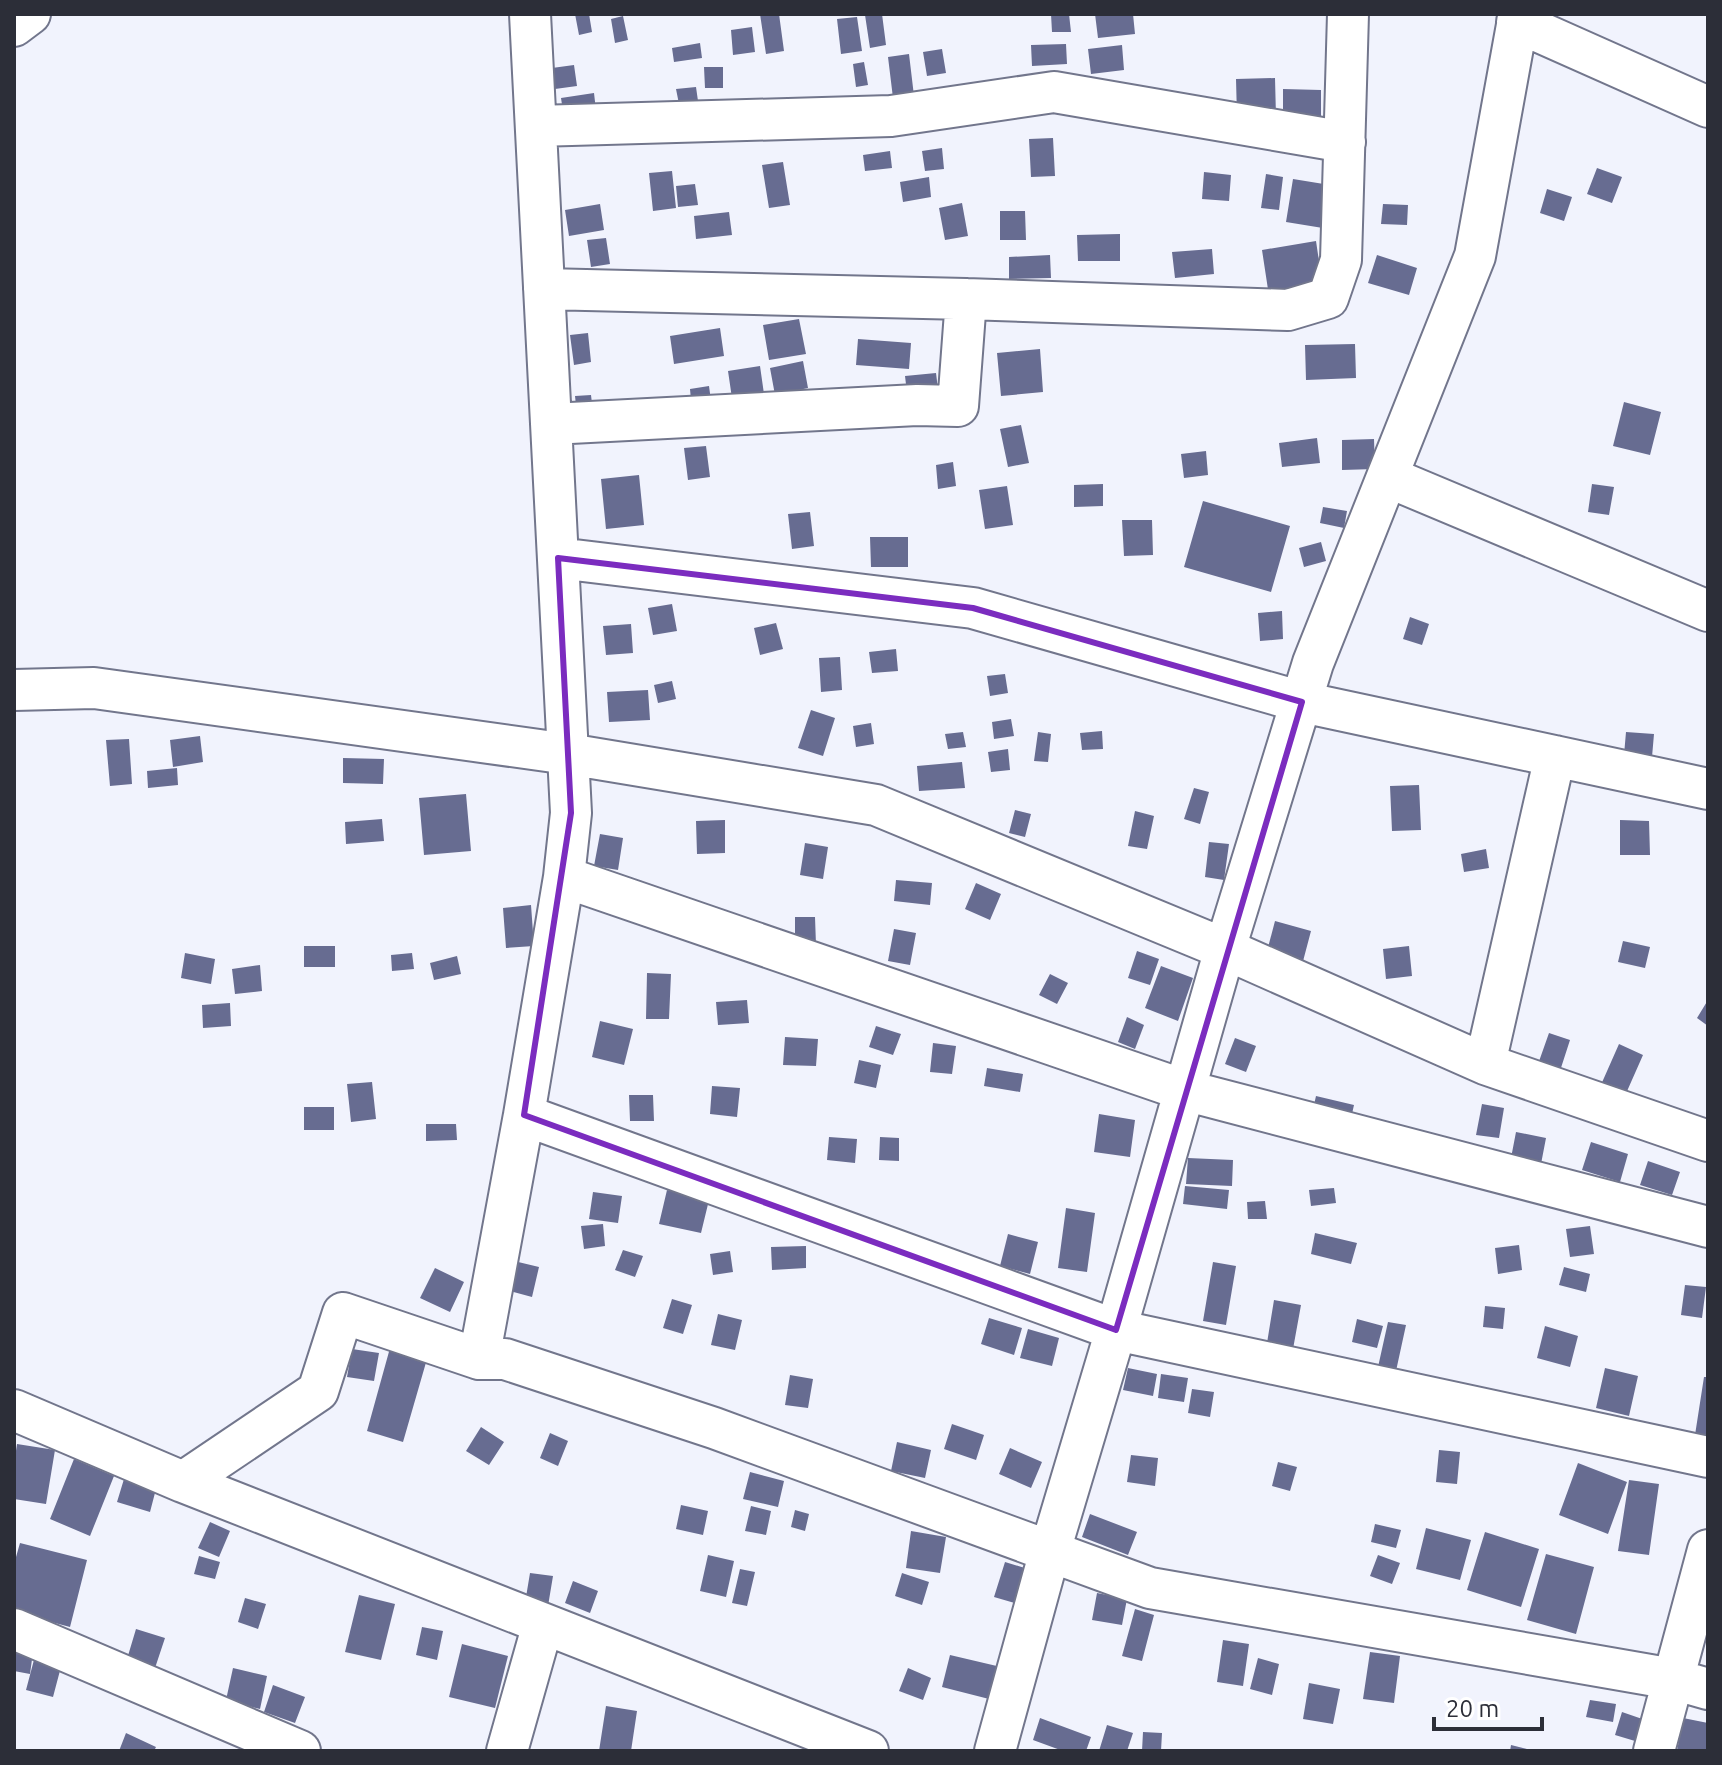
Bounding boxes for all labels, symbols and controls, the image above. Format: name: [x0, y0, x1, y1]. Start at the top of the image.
scale bar: [1434, 1681, 1542, 1731]
text: 20 m: [1446, 1695, 1499, 1722]

